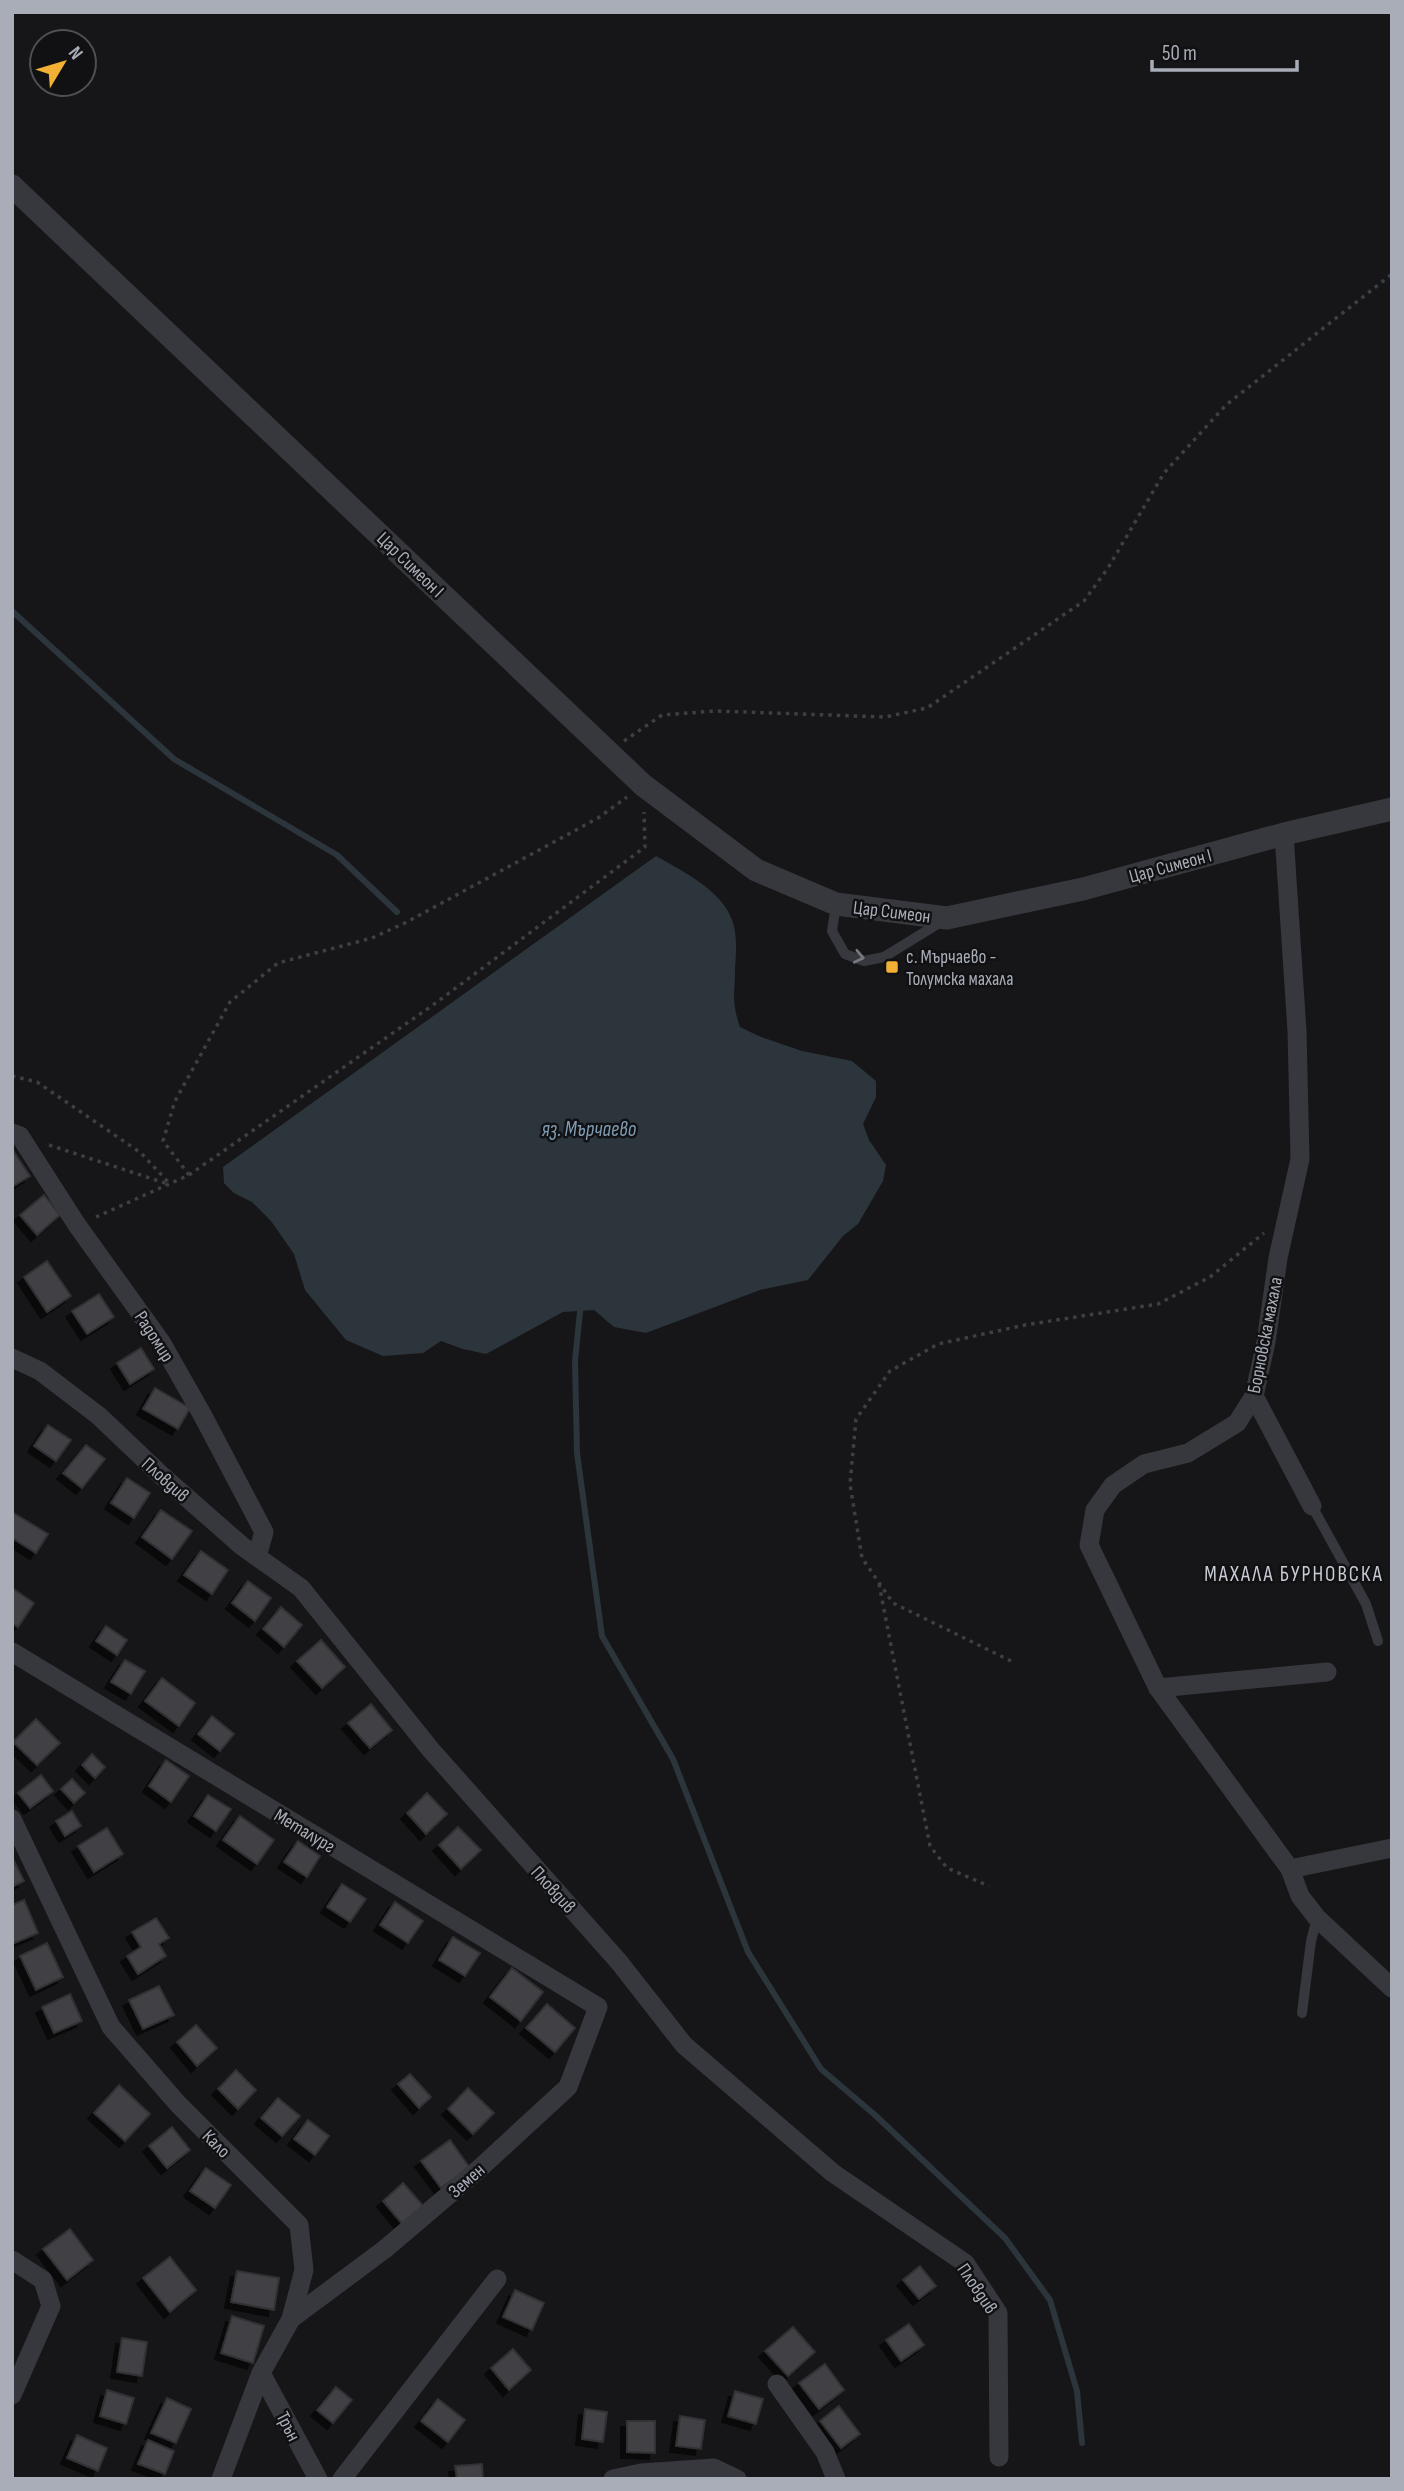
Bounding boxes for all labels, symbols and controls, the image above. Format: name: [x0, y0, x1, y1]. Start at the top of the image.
north arrow: [28, 28, 98, 98]
scale bar: [1152, 28, 1297, 72]
text: 50 m: [1162, 41, 1197, 66]
text: N: [63, 42, 87, 65]
street label: Цар Симеон I: [372, 527, 448, 603]
street label: Цар Симеон I: [1127, 844, 1214, 889]
street label: Цар Симеон: [852, 896, 932, 929]
place label: с. Мърчаево - Толумска махала: [906, 946, 1014, 991]
one-way arrow: [854, 949, 865, 964]
marker: с. Мърчаево - Толумска махала: [884, 959, 900, 975]
water label: яз. Мърчаево: [541, 1117, 637, 1142]
street label: Борновска махала: [1243, 1275, 1288, 1395]
street label: Радомир: [129, 1307, 179, 1367]
street label: Пловдив: [137, 1453, 193, 1507]
district label: МАХАЛА БУРНОВСКА: [1204, 1562, 1384, 1587]
street label: Металург: [270, 1804, 339, 1858]
street label: Пловдив: [526, 1862, 580, 1918]
street label: Кало: [197, 2125, 235, 2163]
street label: Земен: [444, 2159, 490, 2203]
street label: Пловдив: [952, 2259, 1002, 2318]
street label: Трън: [271, 2408, 305, 2445]

